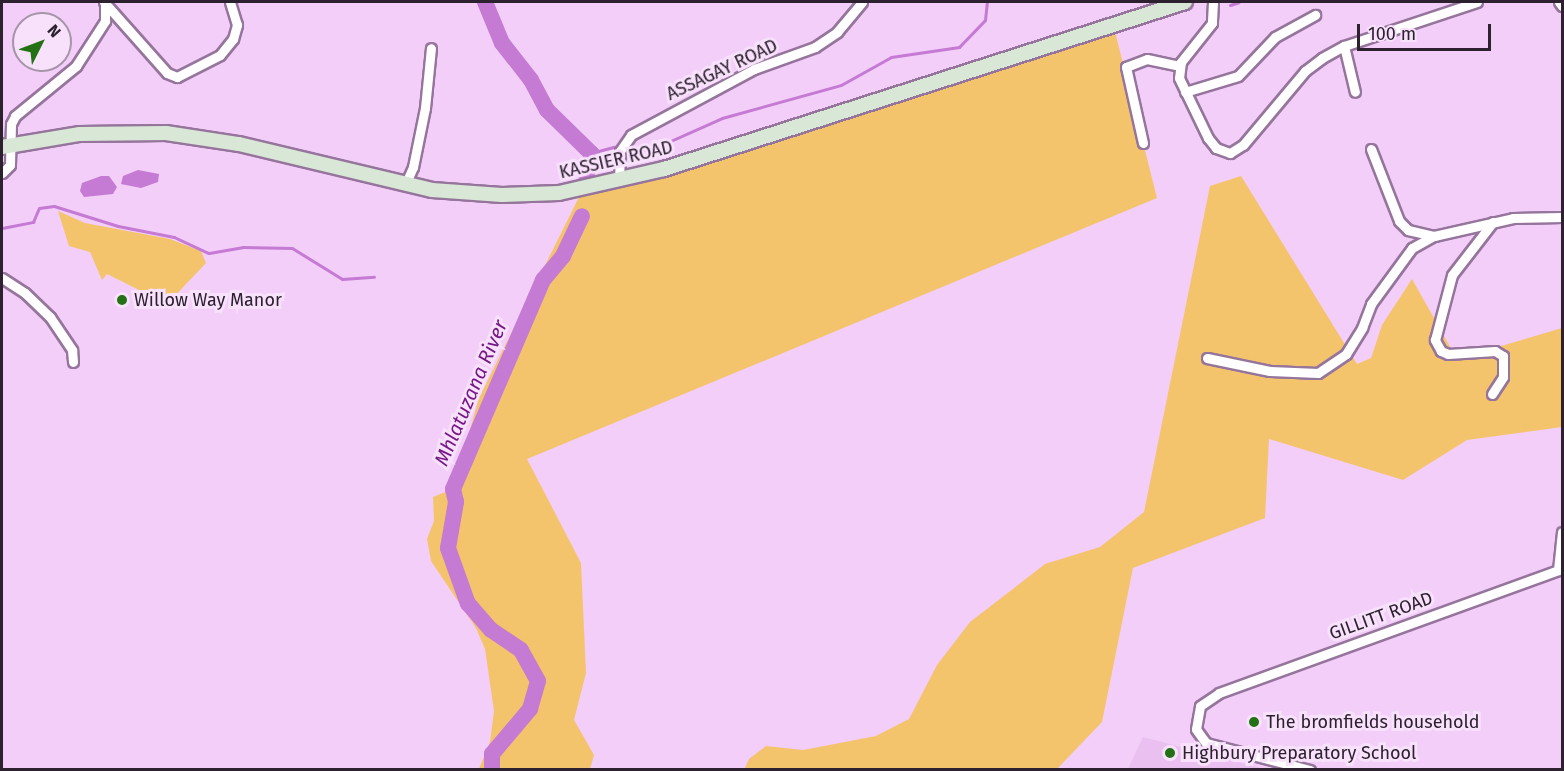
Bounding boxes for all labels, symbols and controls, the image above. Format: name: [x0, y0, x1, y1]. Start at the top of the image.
north arrow: [12, 12, 72, 72]
scale bar: [1360, 12, 1494, 50]
text: N: [44, 21, 65, 41]
text: 100 m: [1368, 23, 1416, 45]
street label: ASSAGAY ROAD: [663, 35, 781, 105]
street label: KASSIER ROAD: [557, 136, 675, 184]
place label: Willow Way Manor: [134, 289, 282, 311]
marker: Willow Way Manor: [115, 293, 129, 307]
water label: Mhlatuzana River: [429, 317, 513, 469]
street label: GILLITT ROAD: [1326, 587, 1436, 645]
place label: The bromfields household: [1266, 711, 1480, 733]
marker: The bromfields household: [1247, 715, 1261, 729]
place label: Highbury Preparatory School: [1182, 742, 1416, 764]
marker: Highbury Preparatory School: [1163, 746, 1177, 760]

